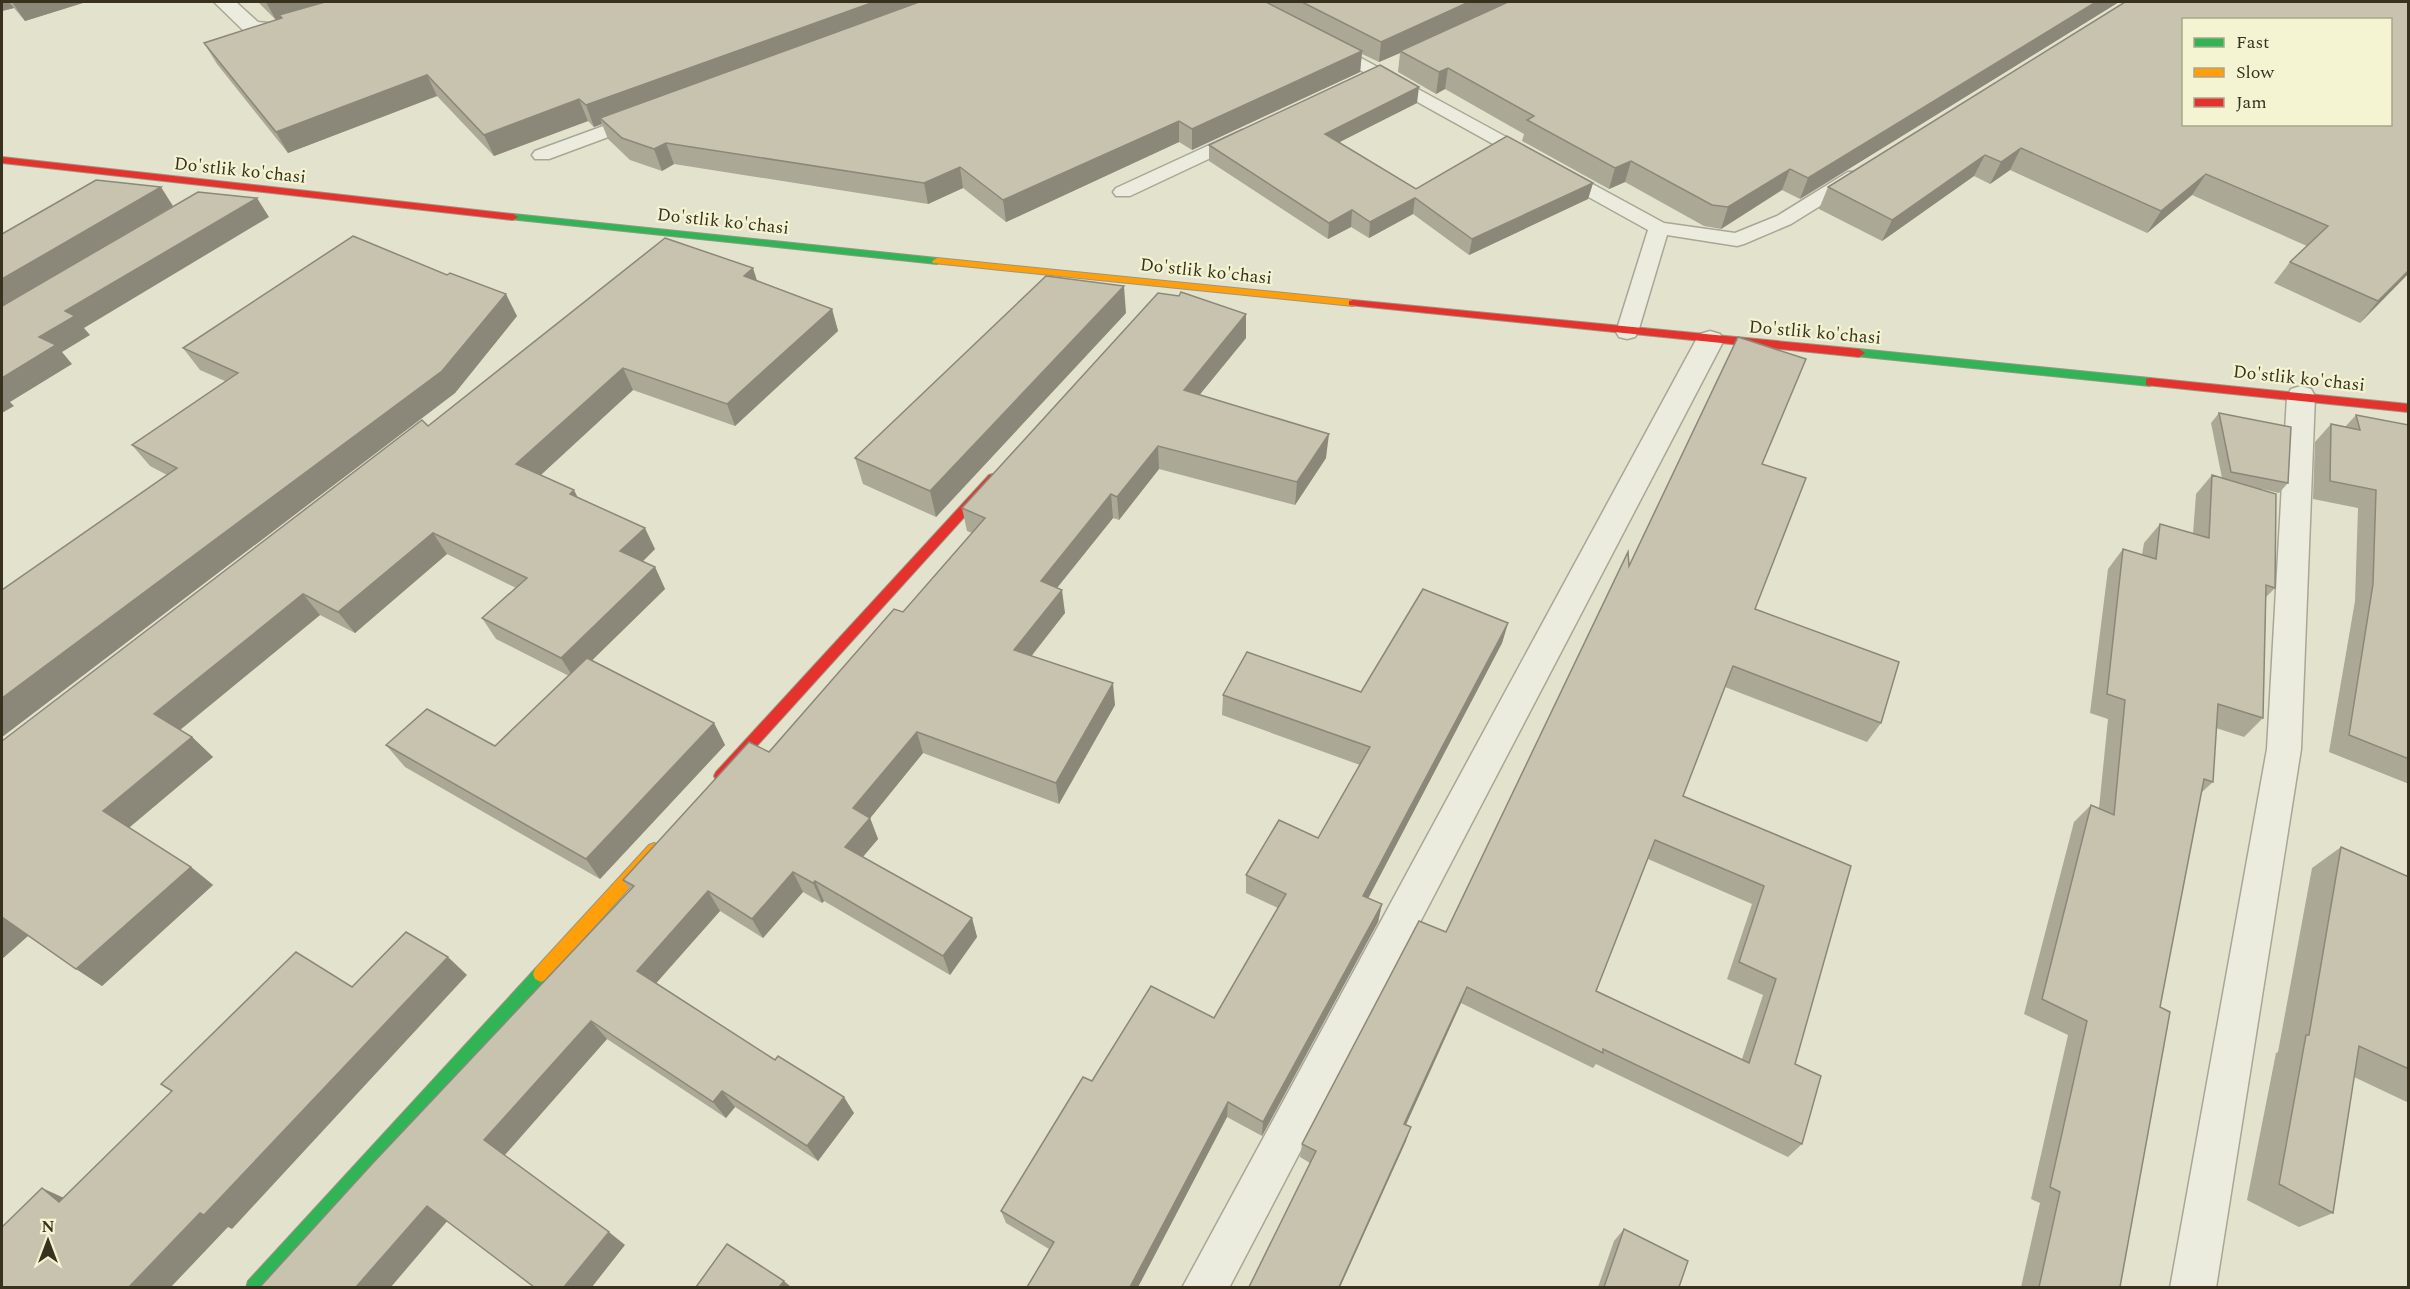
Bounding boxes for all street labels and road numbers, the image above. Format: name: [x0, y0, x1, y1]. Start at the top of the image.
street label: Do'stlik ko'chasi: [173, 150, 307, 191]
street label: Do'stlik ko'chasi: [656, 201, 790, 242]
street label: Do'stlik ko'chasi: [1139, 251, 1273, 292]
street label: Do'stlik ko'chasi: [1748, 313, 1882, 352]
street label: Do'stlik ko'chasi: [2232, 358, 2366, 399]

